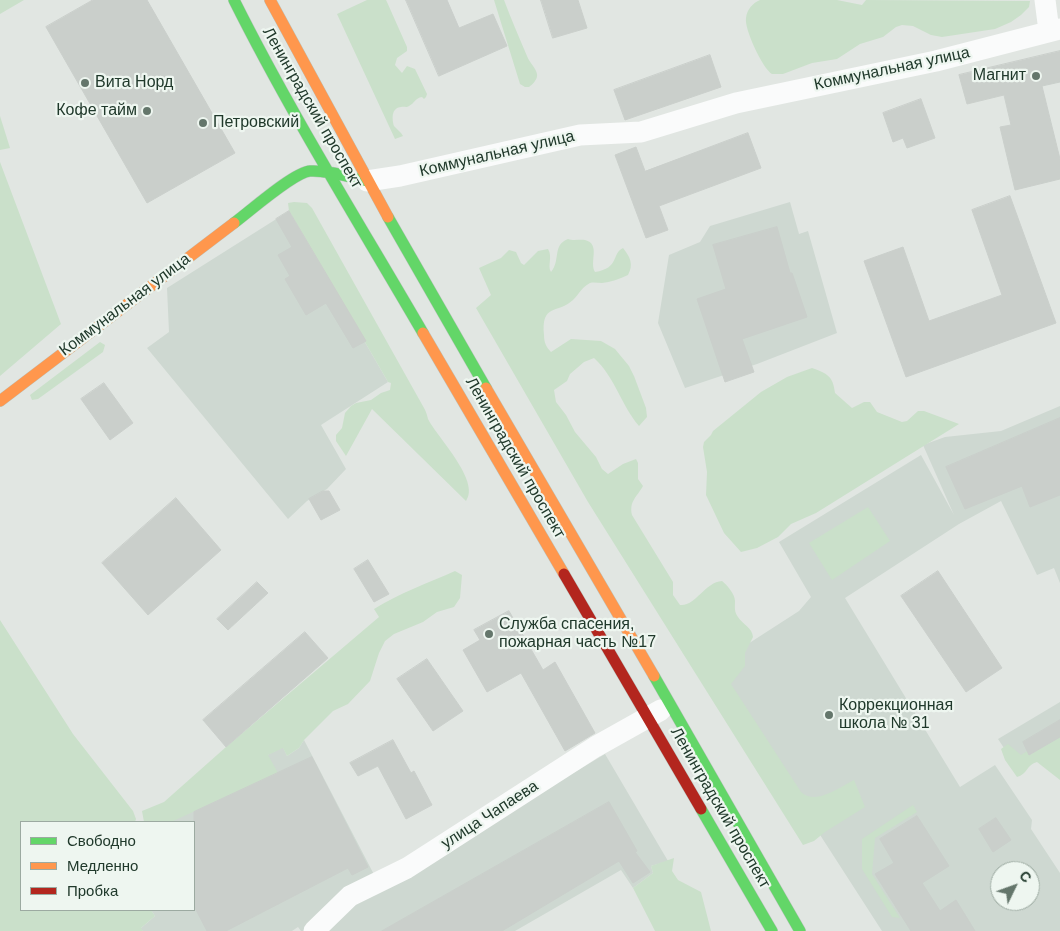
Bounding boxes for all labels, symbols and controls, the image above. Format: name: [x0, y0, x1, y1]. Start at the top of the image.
street label: Ленинградский проспект: [258, 24, 366, 192]
street label: Коммунальная улица: [812, 43, 972, 95]
place label: Магнит: [973, 66, 1026, 86]
marker: Магнит: [1030, 70, 1042, 82]
place label: Вита Норд: [95, 73, 173, 93]
marker: Вита Норд: [79, 77, 91, 89]
place label: Кофе тайм: [56, 101, 137, 121]
marker: Кофе тайм: [141, 105, 153, 117]
place label: Петровский: [213, 113, 299, 133]
marker: Петровский: [197, 117, 209, 129]
street label: Коммунальная улица: [418, 127, 576, 181]
street label: Коммунальная улица: [56, 250, 194, 360]
street label: Ленинградский проспект: [461, 374, 569, 542]
place label: Служба спасения, пожарная часть №17: [499, 615, 656, 653]
marker: Служба спасения, пожарная часть №17: [483, 628, 495, 640]
place label: Коррекционная школа № 31: [839, 696, 953, 734]
marker: Коррекционная школа № 31: [823, 709, 835, 721]
street label: Ленинградский проспект: [666, 724, 774, 892]
street label: улица Чапаева: [438, 777, 542, 853]
legend: [20, 821, 195, 911]
text: Свободно: [67, 832, 136, 849]
text: Медленно: [67, 857, 138, 874]
north arrow: [990, 861, 1040, 911]
text: С: [1016, 868, 1035, 886]
text: Пробка: [67, 882, 118, 899]

